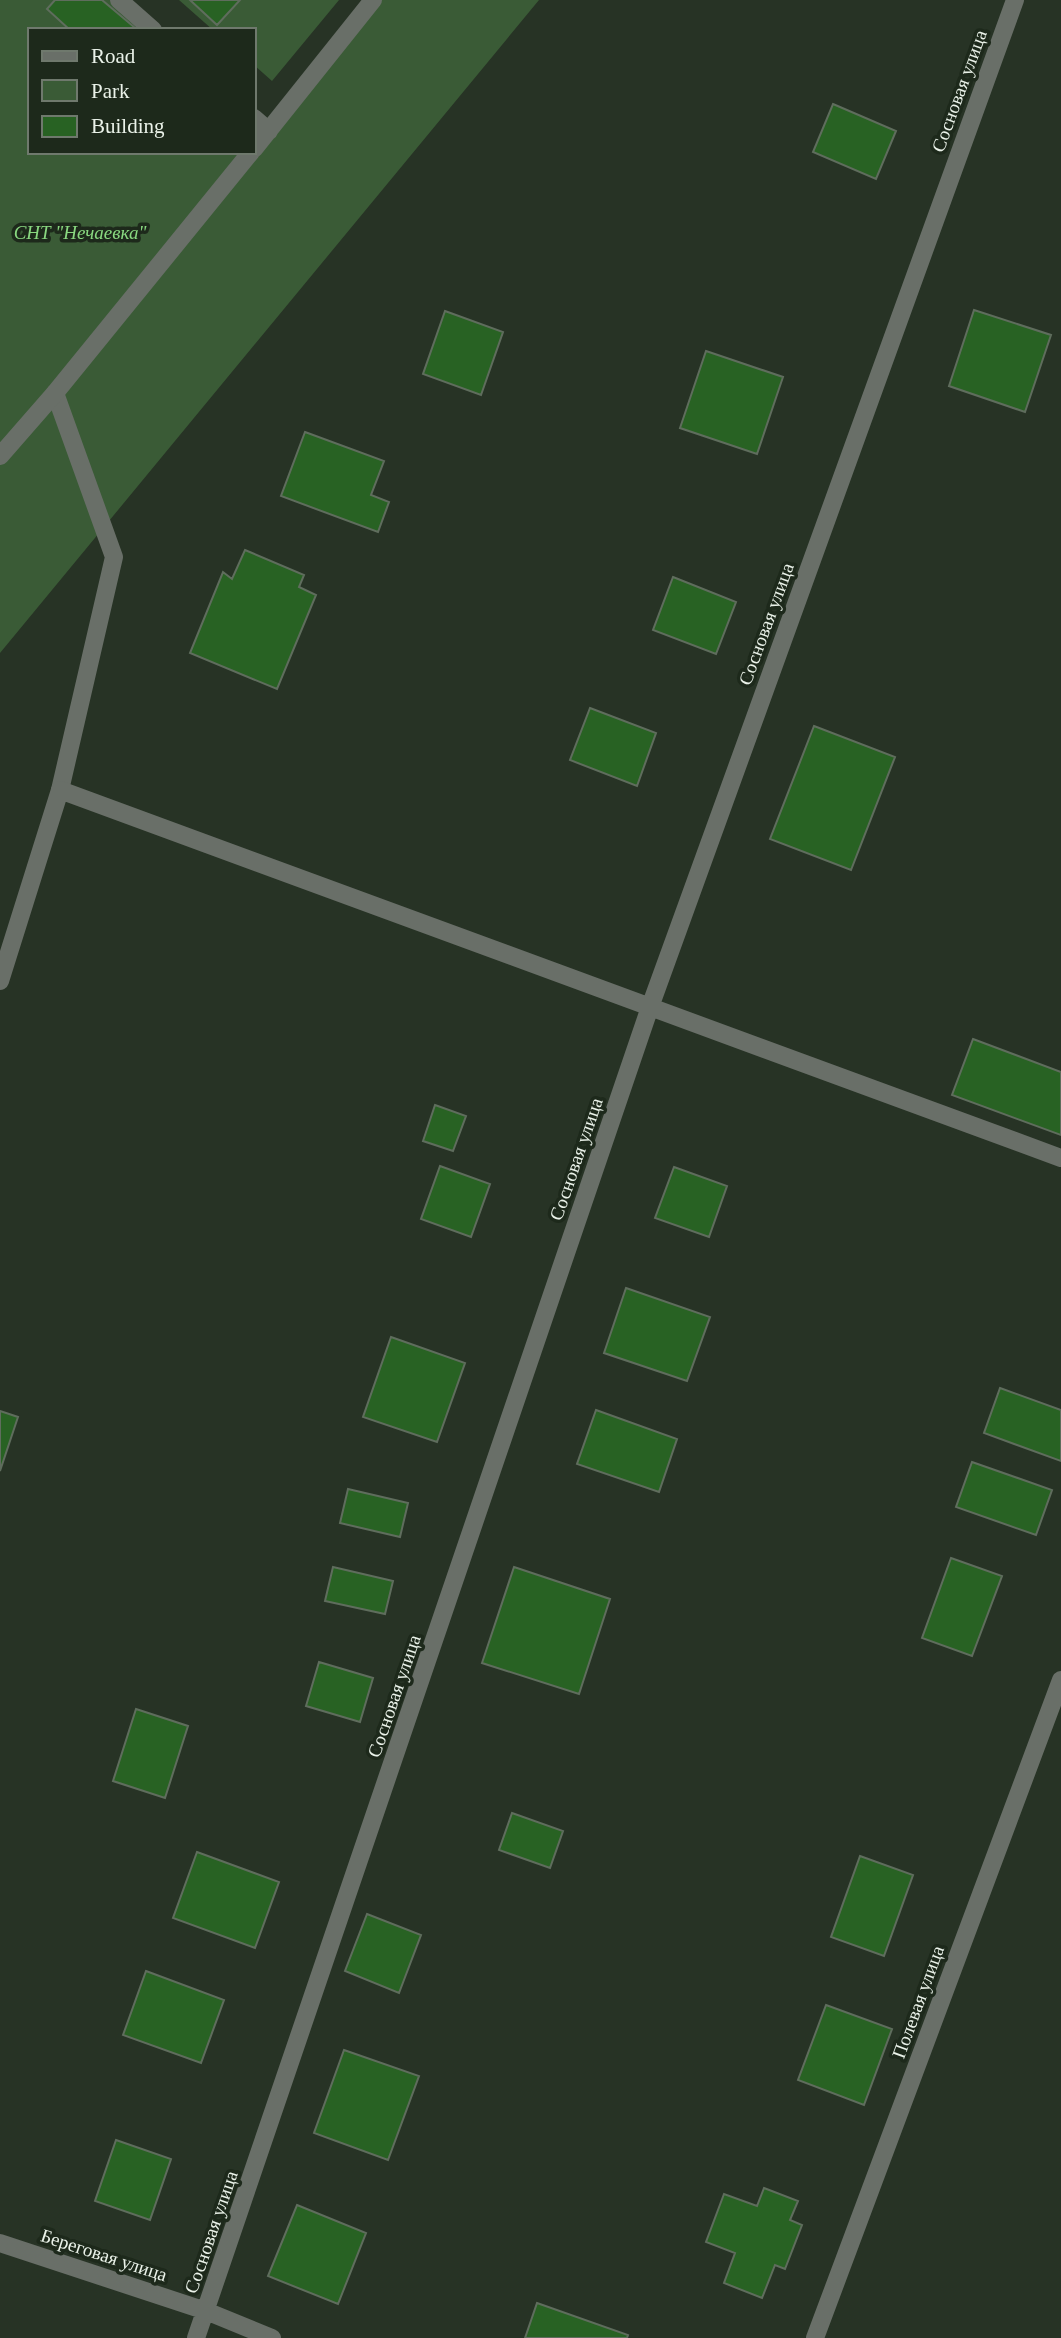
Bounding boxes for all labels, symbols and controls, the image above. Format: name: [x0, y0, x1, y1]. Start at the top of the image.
street label: Сосновая улица: [927, 27, 991, 155]
legend: [28, 28, 256, 154]
text: Road: [91, 44, 136, 68]
text: Park: [91, 79, 130, 103]
text: Building: [91, 114, 165, 138]
park label: СНТ "Нечаевка": [14, 222, 147, 243]
street label: Сосновая улица: [734, 560, 798, 688]
street label: Сосновая улица: [545, 1094, 607, 1223]
street label: Сосновая улица: [363, 1631, 425, 1760]
street label: Полевая улица: [888, 1942, 948, 2061]
street label: Сосновая улица: [180, 2167, 242, 2296]
street label: Береговая улица: [38, 2225, 170, 2286]

